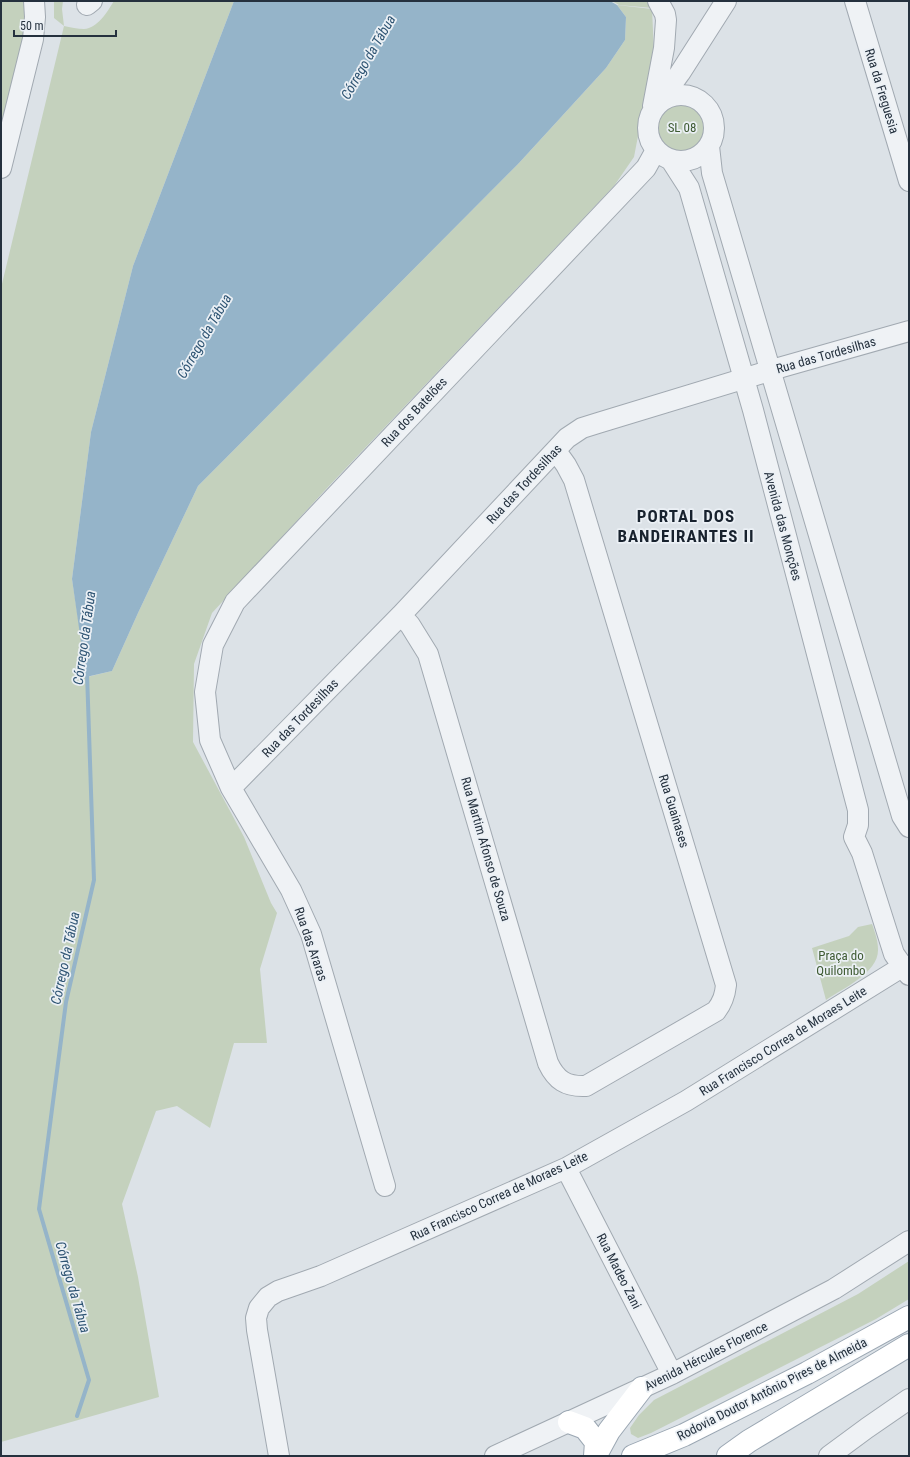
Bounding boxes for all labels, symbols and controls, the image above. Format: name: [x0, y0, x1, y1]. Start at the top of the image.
scale bar: [14, 12, 116, 38]
water label: Córrego da Tábua: [337, 12, 399, 102]
text: 50 m: [20, 19, 44, 33]
street label: Rua da Freguesia: [862, 47, 902, 135]
park label: SL 08: [668, 120, 696, 135]
water label: Córrego da Tábua: [173, 291, 235, 381]
street label: Rua das Tordesilhas: [774, 334, 878, 376]
street label: Rua dos Batelões: [378, 374, 450, 450]
street label: Rua das Tordesilhas: [483, 441, 565, 527]
street label: Avenida das Monções: [761, 470, 805, 582]
district label: PORTAL DOS BANDEIRANTES II: [617, 506, 755, 546]
water label: Córrego da Tábua: [70, 590, 98, 686]
street label: Rua das Tordesilhas: [259, 676, 341, 760]
street label: Rua Guainases: [656, 772, 692, 850]
street label: Rua Martim Afonso de Souza: [458, 775, 514, 923]
street label: Rua das Araras: [291, 905, 331, 983]
water label: Córrego da Tábua: [47, 910, 83, 1006]
park label: Praça do Quilombo: [816, 948, 866, 978]
street label: Rua Francisco Correa de Moraes Leite: [697, 983, 869, 1099]
street label: Rua Francisco Correa de Moraes Leite: [408, 1148, 590, 1244]
street label: Rua Madeo Zani: [594, 1231, 644, 1311]
water label: Córrego da Tábua: [52, 1239, 94, 1335]
street label: Avenida Hércules Florence: [642, 1318, 770, 1394]
street label: Rodovia Doutor Antônio Pires de Almeida: [675, 1334, 869, 1444]

